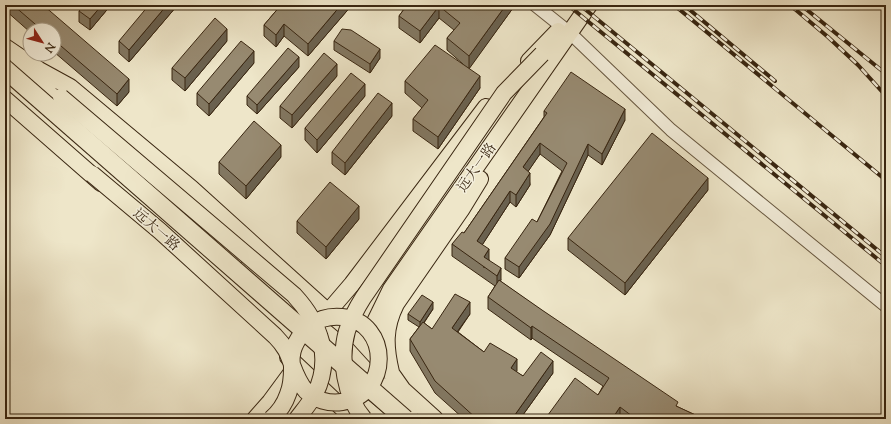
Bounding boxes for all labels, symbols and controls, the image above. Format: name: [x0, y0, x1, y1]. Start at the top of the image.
north arrow: [22, 22, 62, 62]
text: N: [40, 38, 59, 56]
street label: 远大一路: [453, 139, 502, 197]
street label: 远大一路: [128, 205, 183, 256]

